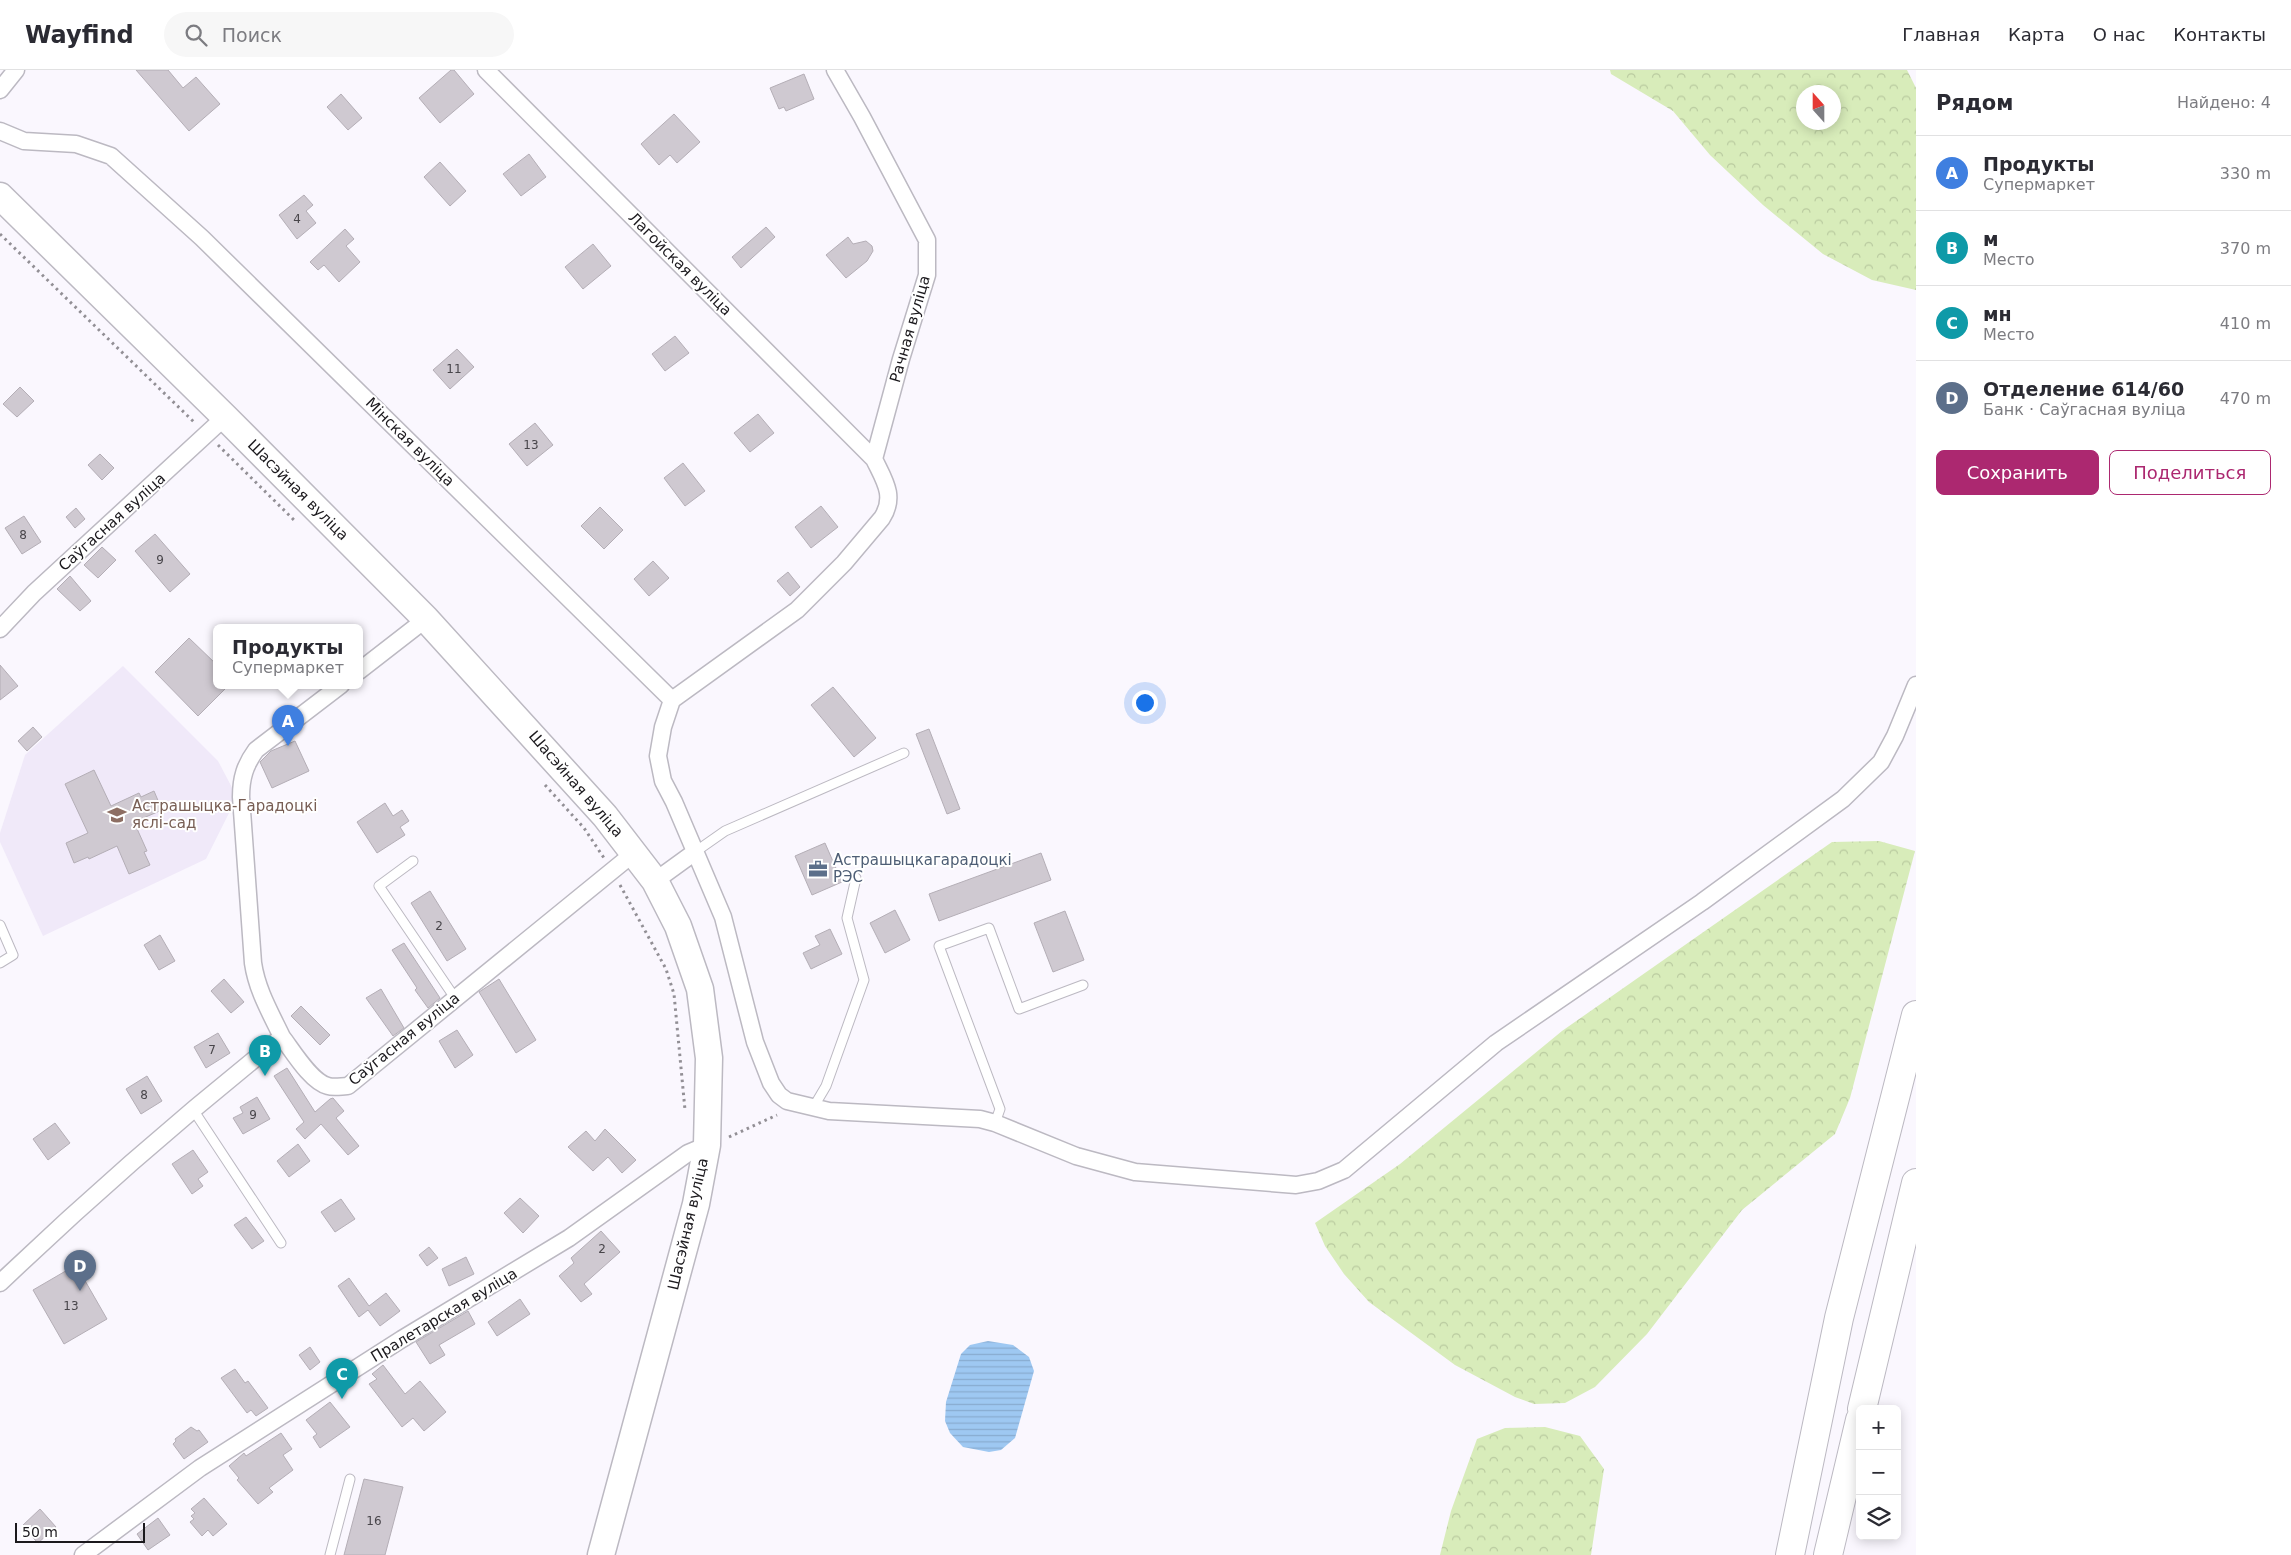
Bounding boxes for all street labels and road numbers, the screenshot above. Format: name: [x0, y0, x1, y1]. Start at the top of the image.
street label: Лагойская вуліца: [625, 209, 735, 319]
street label: Рачная вуліца: [886, 273, 934, 385]
street label: Мінская вуліца: [362, 394, 458, 490]
street label: Шасэйная вуліца: [244, 436, 352, 544]
street label: Саўгасная вуліца: [55, 469, 169, 575]
street label: Шасэйная вуліца: [525, 727, 627, 841]
street label: Саўгасная вуліца: [345, 989, 463, 1089]
street label: Шасэйная вуліца: [664, 1156, 712, 1292]
street label: Пралетарская вуліца: [368, 1264, 520, 1366]

